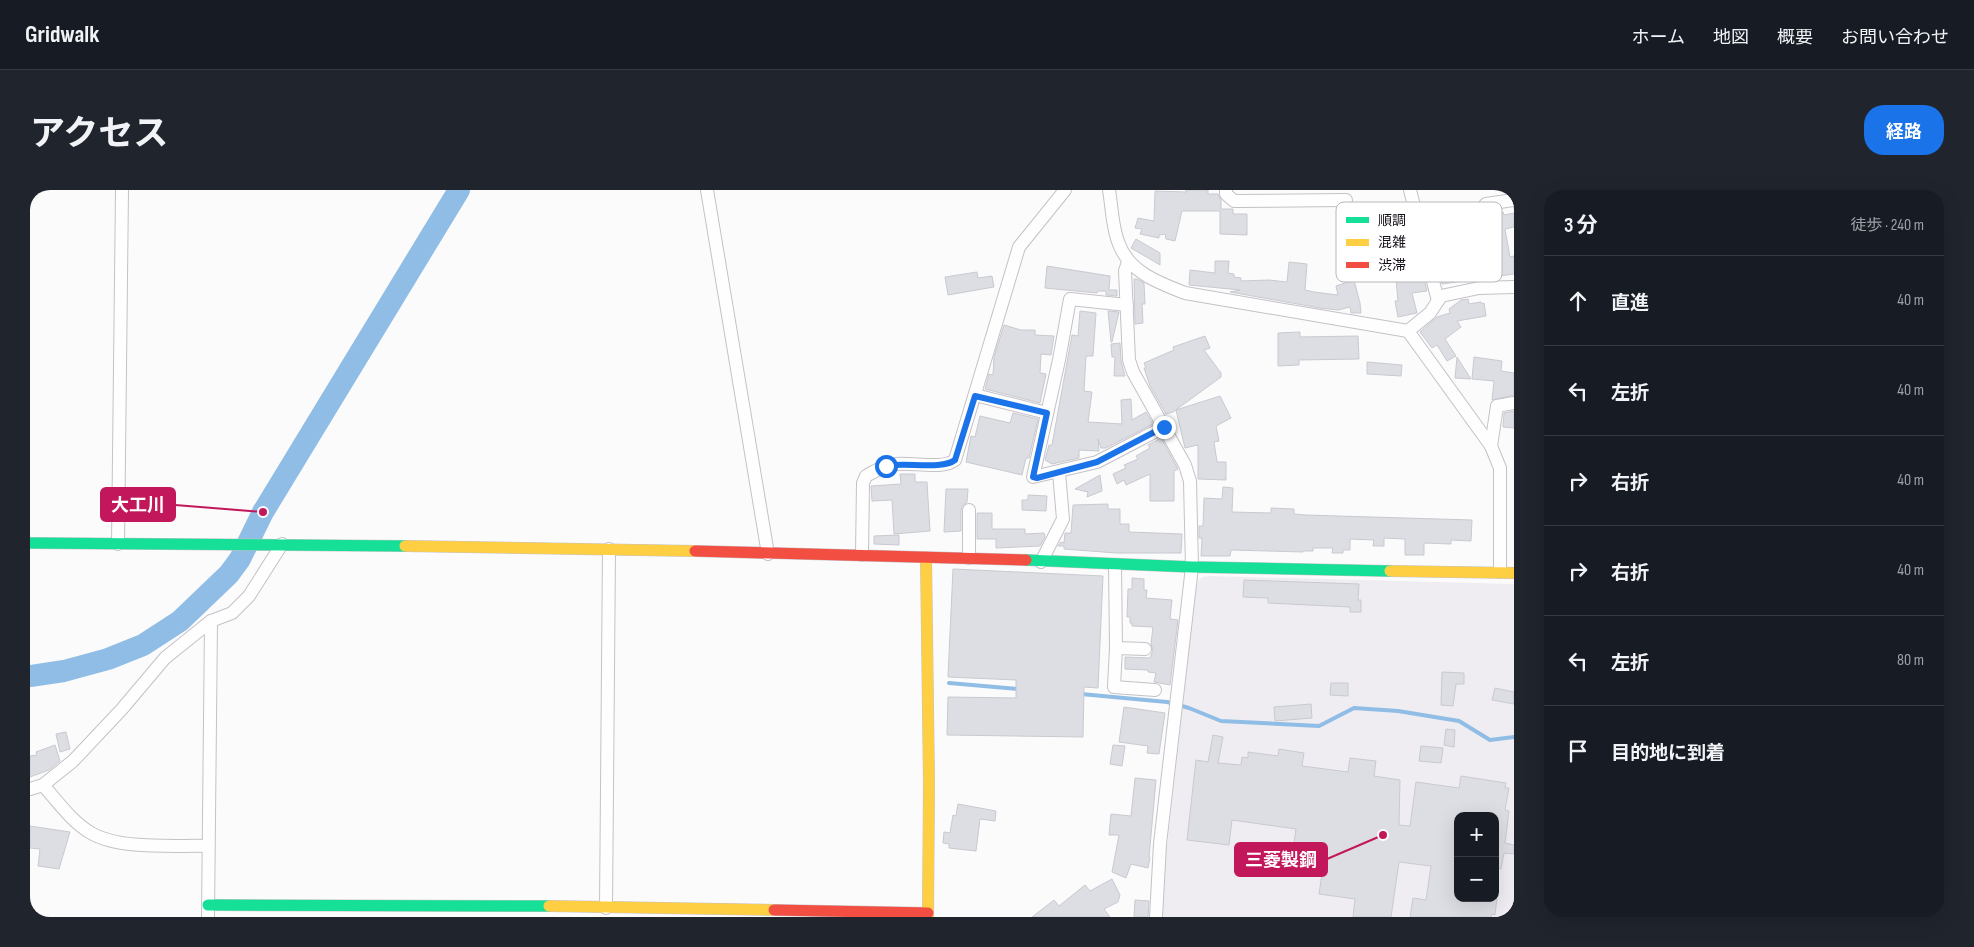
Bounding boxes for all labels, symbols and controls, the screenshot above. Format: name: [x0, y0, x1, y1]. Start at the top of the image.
text: Gridwalk: [25, 20, 99, 49]
text: ホーム: [1632, 27, 1685, 48]
text: 地図: [1713, 27, 1749, 48]
text: 概要: [1777, 27, 1813, 48]
text: お問い合わせ: [1841, 27, 1949, 48]
button: 経路: [1864, 105, 1944, 155]
text: アクセス: [30, 113, 168, 156]
legend: [1336, 202, 1502, 282]
text: 順調: [1378, 212, 1406, 229]
text: 3 分: [1564, 213, 1598, 238]
text: 徒歩 · 240 m: [1851, 216, 1924, 235]
text: 混雑: [1378, 234, 1406, 251]
text: 渋滞: [1378, 257, 1406, 274]
icon: ahead: [1564, 287, 1592, 315]
text: 40 m: [1897, 291, 1924, 310]
text: 直進: [1611, 292, 1649, 315]
icon: left: [1564, 377, 1592, 405]
text: 40 m: [1897, 381, 1924, 400]
text: 左折: [1611, 382, 1649, 405]
route end: [1153, 416, 1176, 439]
route start: [875, 455, 898, 478]
icon: right: [1564, 467, 1592, 495]
text: 40 m: [1897, 471, 1924, 490]
text: 右折: [1611, 472, 1649, 495]
callout: 大工川: [101, 488, 175, 521]
text: 大工川: [111, 495, 165, 516]
icon: right: [1564, 557, 1592, 585]
text: 40 m: [1897, 561, 1924, 580]
text: 右折: [1611, 562, 1649, 585]
icon: left: [1564, 647, 1592, 675]
text: 80 m: [1897, 651, 1924, 670]
text: 左折: [1611, 652, 1649, 675]
icon: arrive: [1564, 737, 1592, 765]
text: 目的地に到着: [1611, 742, 1725, 765]
map controls: [1454, 812, 1499, 902]
button: +: [1454, 812, 1499, 857]
callout: 三菱製鋼: [1235, 843, 1327, 876]
text: 三菱製鋼: [1245, 850, 1317, 871]
button: −: [1454, 857, 1499, 902]

